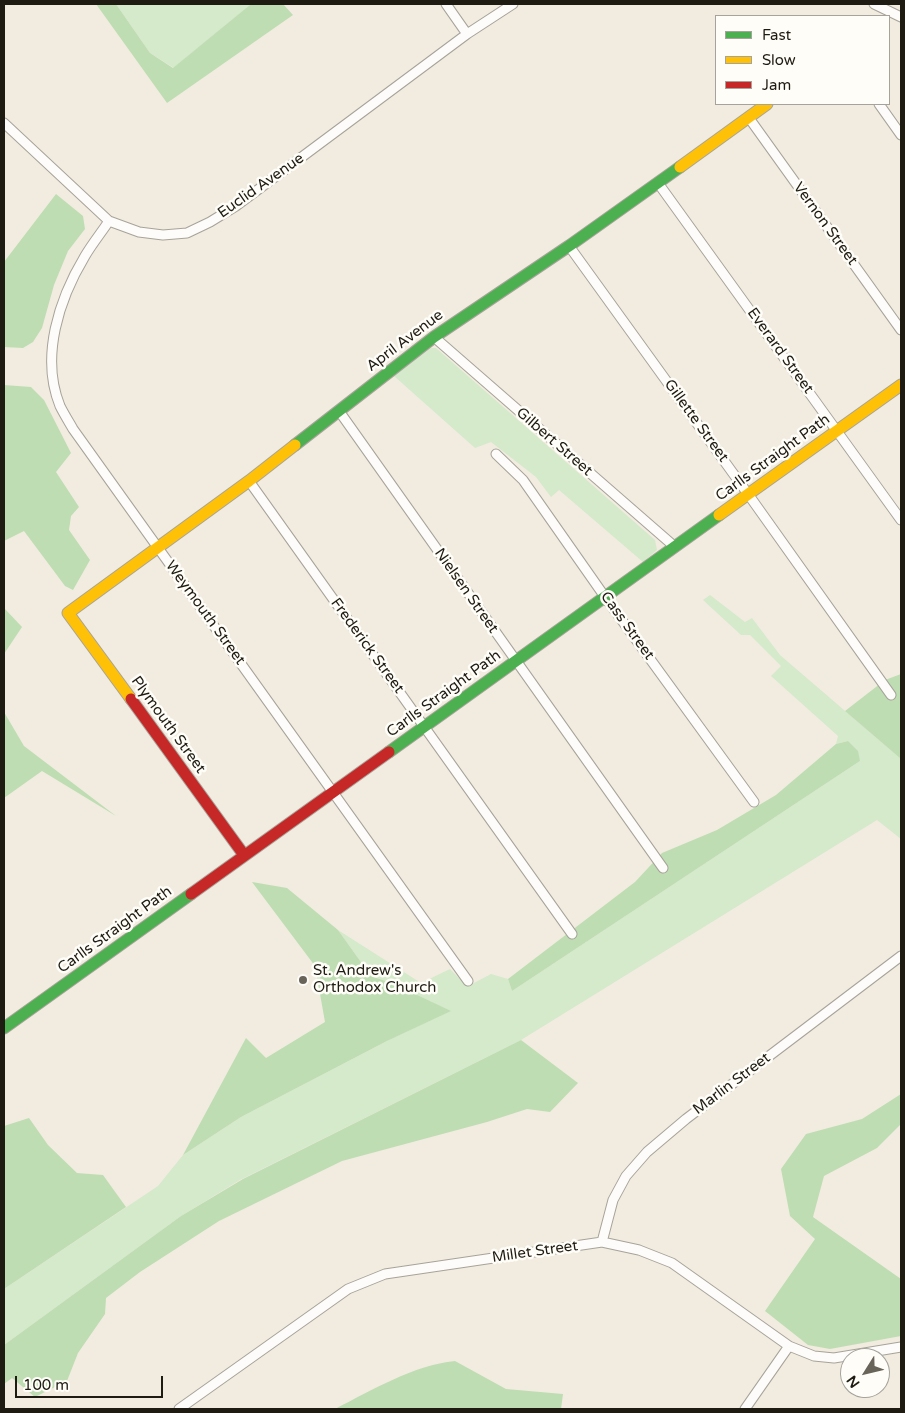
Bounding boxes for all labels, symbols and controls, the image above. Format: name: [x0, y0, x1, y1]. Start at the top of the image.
legend: [715, 15, 890, 105]
text: Fast: [762, 26, 791, 44]
text: Slow: [762, 51, 796, 69]
text: Jam: [762, 76, 791, 94]
street label: Euclid Avenue: [214, 150, 308, 222]
street label: Vernon Street: [789, 179, 861, 269]
street label: Everard Street: [743, 305, 817, 397]
street label: April Avenue: [363, 306, 447, 376]
street label: Gillette Street: [660, 376, 732, 466]
street label: Gilbert Street: [512, 404, 596, 480]
street label: Carlls Straight Path: [712, 411, 834, 505]
street label: Nielsen Street: [430, 545, 502, 637]
street label: Weymouth Street: [161, 557, 249, 669]
street label: Cass Street: [596, 588, 658, 664]
street label: Frederick Street: [326, 595, 408, 697]
street label: Carlls Straight Path: [383, 647, 505, 741]
street label: Plymouth Street: [127, 673, 209, 777]
street label: Carlls Straight Path: [54, 883, 176, 977]
place label: St. Andrew's Orthodox Church: [313, 962, 436, 997]
marker: St. Andrew's Orthodox Church: [297, 974, 309, 986]
street label: Marlin Street: [690, 1049, 774, 1119]
street label: Millet Street: [491, 1237, 579, 1267]
north arrow: [840, 1348, 890, 1398]
scale bar: [18, 1366, 165, 1398]
text: N: [843, 1372, 863, 1391]
text: 100 m: [23, 1376, 69, 1394]

